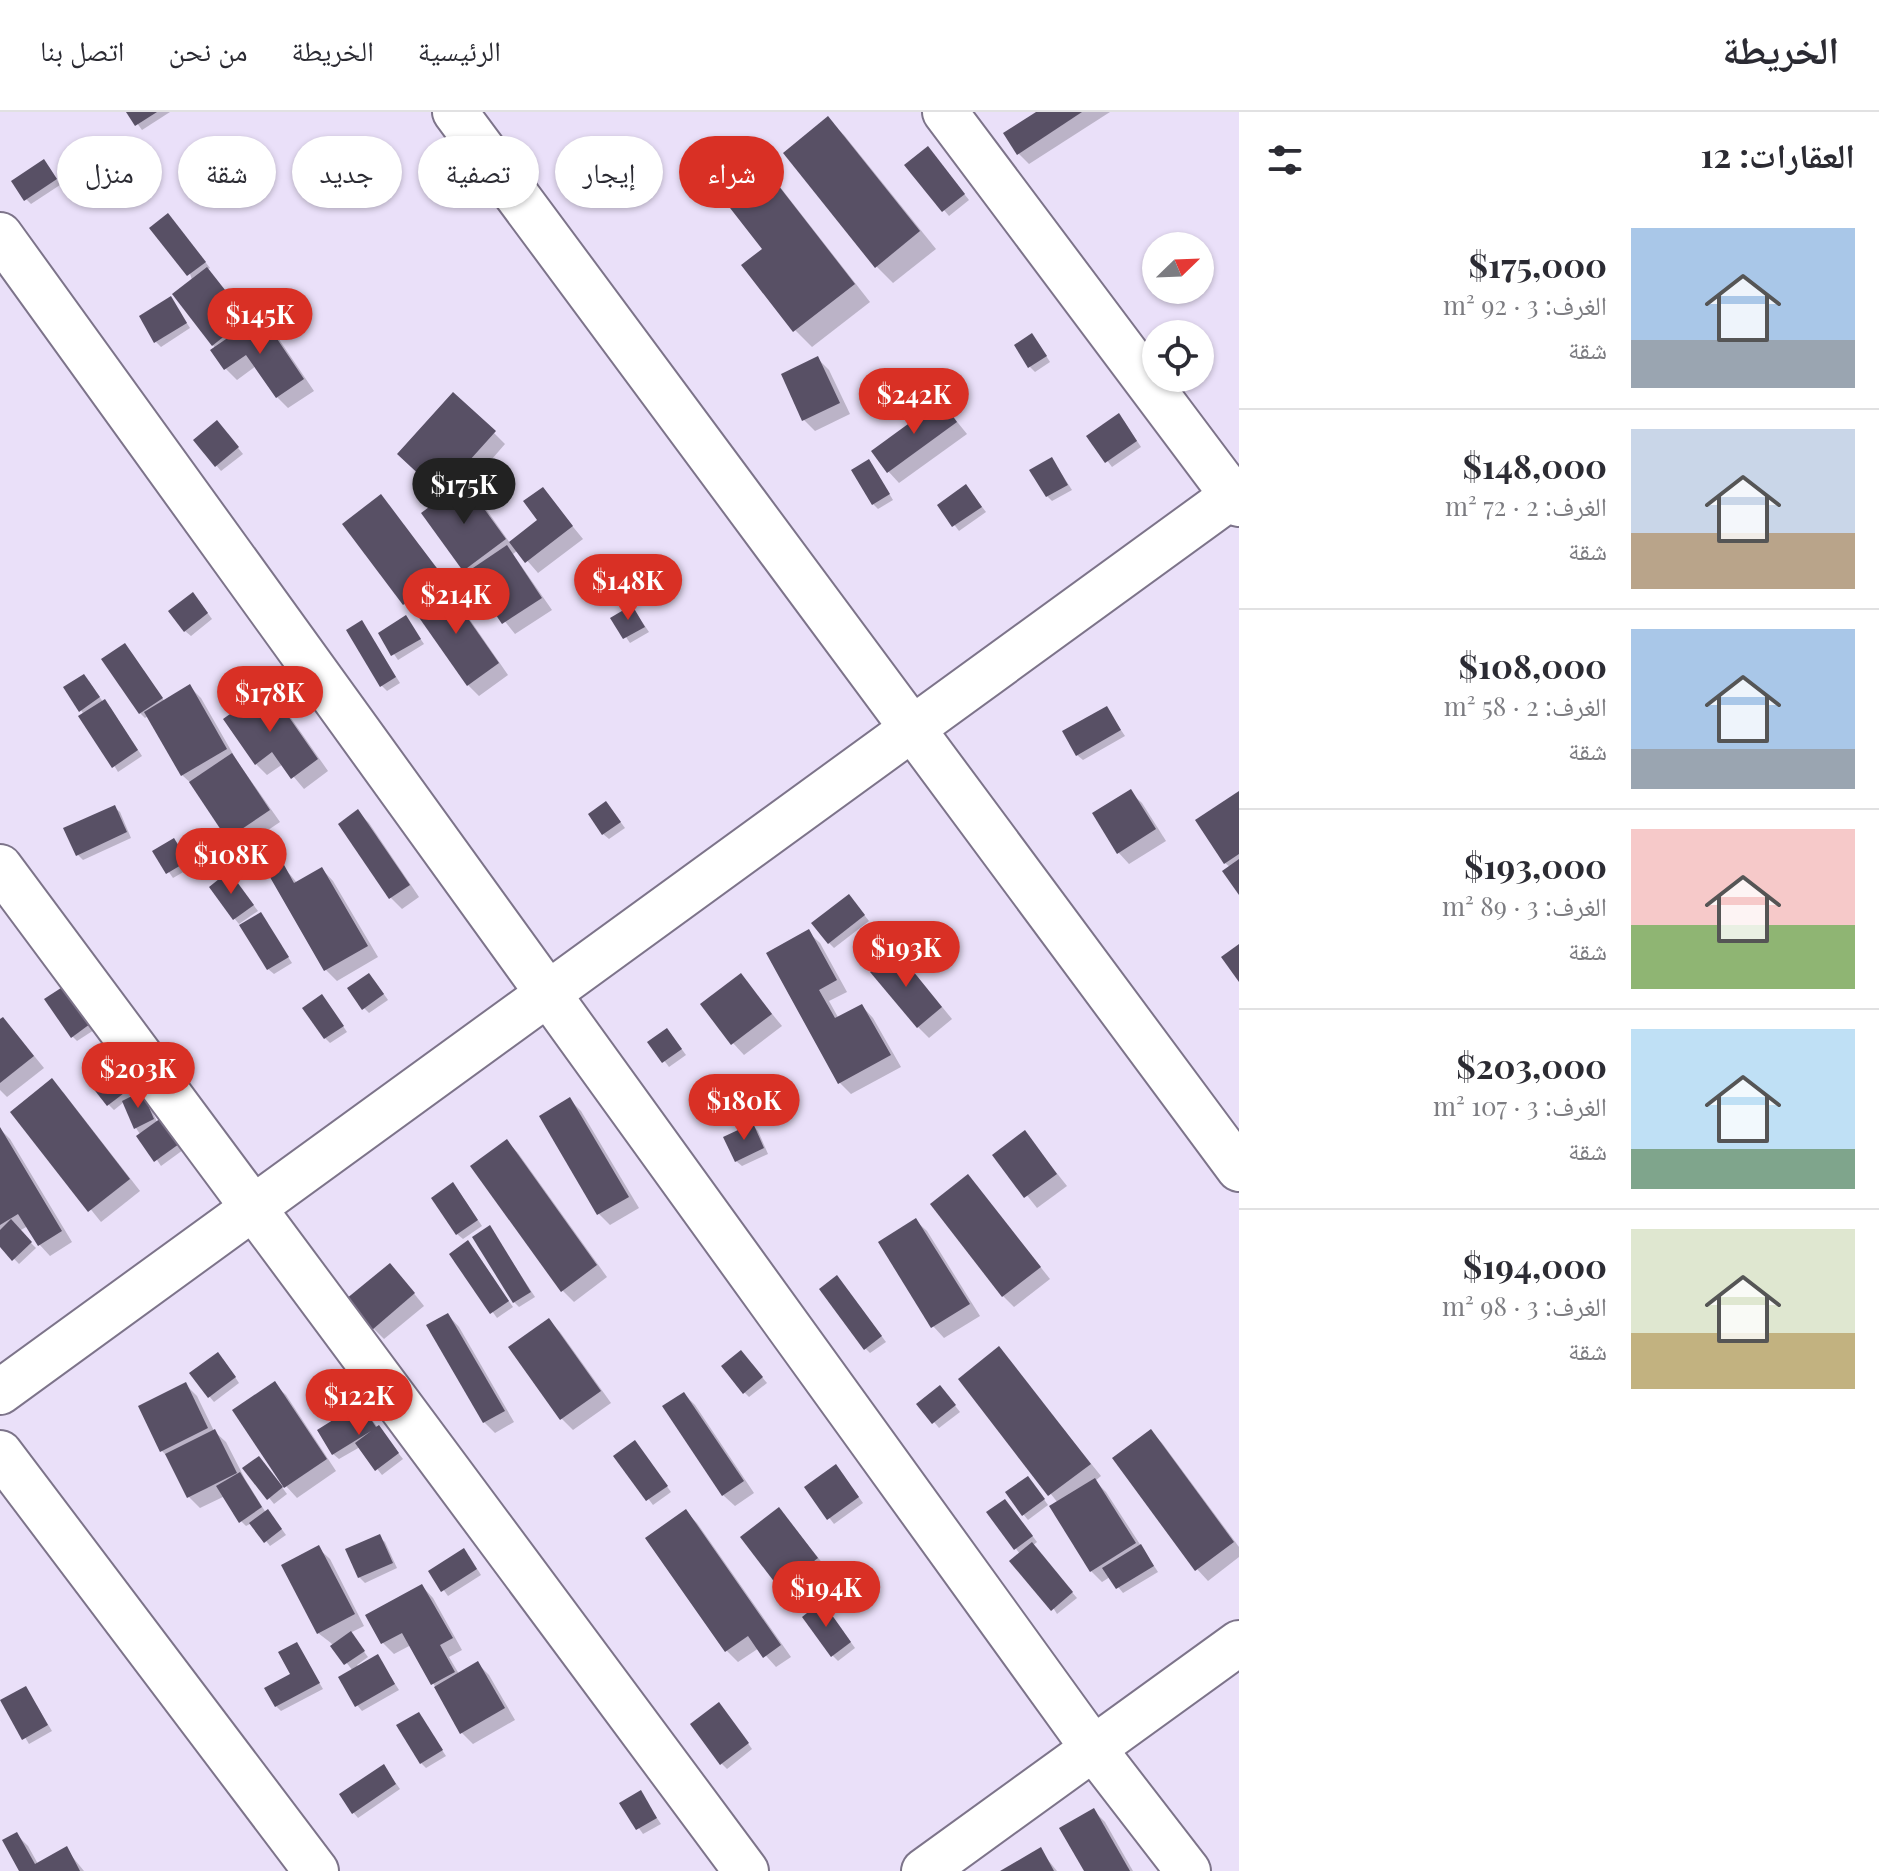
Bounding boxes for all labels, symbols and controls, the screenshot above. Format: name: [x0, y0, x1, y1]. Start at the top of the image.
text: الخريطة: [1722, 23, 1839, 74]
text: اتصل بنا: [40, 31, 125, 68]
text: من نحن: [169, 31, 247, 68]
text: الخريطة: [291, 31, 374, 68]
text: الرئيسية: [418, 31, 501, 68]
text: العقارات: 12: [1700, 131, 1855, 177]
chip: منزل: [57, 136, 162, 208]
chip: شقة: [178, 136, 276, 208]
chip: جديد: [292, 136, 402, 208]
chip: تصفية: [418, 136, 539, 208]
chip: إيجار: [555, 136, 663, 208]
chip: شراء: [679, 136, 784, 208]
icon: filters: [1263, 138, 1307, 182]
north arrow: [1142, 232, 1214, 304]
map controls: [1142, 232, 1214, 392]
text: $175,000: [1468, 241, 1607, 287]
icon: home: [1695, 260, 1791, 356]
text: الغرف: 3 · 92 m²: [1443, 287, 1607, 322]
pin: $145K: [204, 288, 316, 356]
text: $145K: [225, 296, 295, 331]
button: locate: [1142, 320, 1214, 392]
text: شقة: [1568, 331, 1607, 366]
pin: $242K: [858, 368, 970, 436]
text: $242K: [877, 376, 951, 411]
text: $148,000: [1462, 442, 1607, 488]
pin: $175K: [408, 458, 520, 526]
icon: home: [1695, 461, 1791, 557]
text: $175K: [430, 466, 498, 501]
text: الغرف: 2 · 72 m²: [1445, 488, 1607, 523]
text: شقة: [1568, 532, 1607, 567]
pin: $148K: [572, 554, 684, 622]
text: $148K: [592, 562, 664, 597]
pin: $214K: [400, 568, 512, 636]
text: $214K: [421, 576, 491, 611]
text: $108,000: [1458, 642, 1607, 688]
icon: home: [1695, 661, 1791, 757]
pin: $178K: [214, 666, 326, 734]
text: $178K: [235, 674, 305, 709]
text: الغرف: 2 · 58 m²: [1444, 688, 1607, 723]
text: شقة: [1568, 732, 1607, 767]
pin: $108K: [175, 828, 287, 896]
text: $108K: [194, 836, 268, 871]
text: $193,000: [1464, 842, 1607, 888]
icon: home: [1695, 861, 1791, 957]
text: الغرف: 3 · 89 m²: [1442, 888, 1607, 923]
pin: $193K: [850, 921, 962, 989]
text: $193K: [871, 929, 941, 964]
text: شقة: [1568, 932, 1607, 967]
pin: $203K: [82, 1042, 194, 1110]
text: $203,000: [1456, 1042, 1607, 1088]
text: $203K: [100, 1050, 176, 1085]
icon: home: [1695, 1061, 1791, 1157]
pin: $180K: [688, 1074, 800, 1142]
text: $180K: [707, 1082, 781, 1117]
text: الغرف: 3 · 107 m²: [1433, 1088, 1607, 1123]
text: شقة: [1568, 1132, 1607, 1167]
text: $194,000: [1463, 1242, 1607, 1288]
icon: home: [1695, 1261, 1791, 1357]
text: الغرف: 3 · 98 m²: [1442, 1288, 1607, 1323]
text: شقة: [1568, 1332, 1607, 1367]
pin: $122K: [303, 1369, 415, 1437]
text: $122K: [324, 1377, 394, 1412]
pin: $194K: [770, 1561, 882, 1629]
text: $194K: [790, 1569, 862, 1604]

